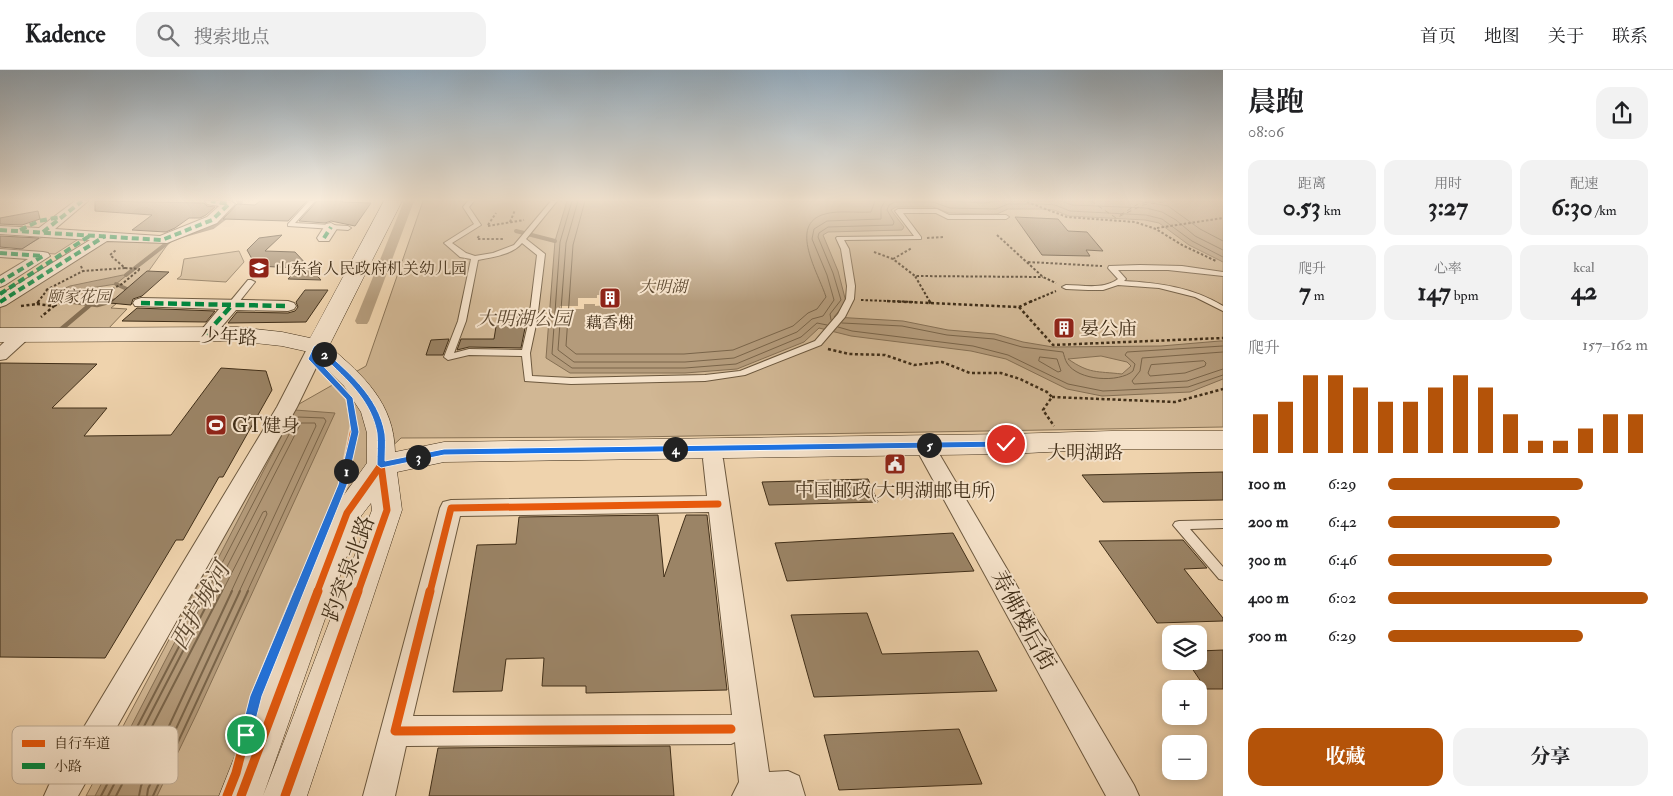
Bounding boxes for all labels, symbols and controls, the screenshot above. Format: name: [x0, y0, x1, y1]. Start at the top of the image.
search box: [136, 12, 486, 57]
text: Kadence: [25, 19, 106, 50]
icon: search: [154, 21, 182, 49]
text: 搜索地点: [194, 25, 270, 49]
text: 首页: [1420, 25, 1456, 48]
text: 地图: [1484, 25, 1520, 48]
text: 关于: [1548, 25, 1584, 48]
text: 联系: [1612, 25, 1648, 48]
text: 晨跑: [1248, 85, 1304, 120]
button: share: [1596, 87, 1648, 139]
text: 08:06: [1248, 122, 1284, 142]
text: 距离: [1298, 175, 1326, 192]
text: 用时: [1434, 175, 1462, 192]
text: 配速: [1570, 175, 1598, 192]
text: 0.53: [1283, 192, 1321, 223]
text: 3:27: [1428, 192, 1468, 223]
text: 6:30: [1551, 192, 1593, 223]
text: km: [1321, 202, 1341, 219]
text: /km: [1593, 202, 1617, 219]
school or university icon: 山东省人民政府机关幼儿园: [247, 256, 271, 280]
place label: 山东省人民政府机关幼儿园: [275, 259, 467, 279]
text: kcal: [1573, 259, 1595, 276]
text: 爬升: [1298, 260, 1326, 277]
text: 心率: [1434, 260, 1462, 277]
text: 42: [1571, 276, 1597, 307]
water label: 大明湖: [639, 277, 690, 297]
text: 7: [1299, 277, 1311, 308]
text: 147: [1417, 277, 1451, 308]
building icon: 藕香榭: [598, 286, 622, 310]
park label: 颐家花园: [47, 287, 114, 307]
text: m: [1311, 287, 1325, 304]
text: bpm: [1451, 287, 1479, 304]
park label: 大明湖公园: [476, 307, 574, 331]
place label: 藕香榭: [586, 313, 634, 333]
building icon: 晏公庙: [1052, 316, 1076, 340]
place label: 晏公庙: [1080, 317, 1137, 341]
street label: 少年路: [200, 324, 258, 350]
text: 157–162 m: [1582, 335, 1648, 355]
text: 爬升: [1248, 338, 1280, 358]
pin: 2: [312, 342, 336, 366]
text: 2: [321, 346, 328, 363]
sports icon: GT健身: [204, 413, 228, 437]
place label: GT健身: [232, 414, 300, 438]
pin: [985, 423, 1027, 465]
icon: check: [992, 430, 1020, 458]
pin: 5: [916, 432, 942, 458]
pin: 4: [662, 436, 688, 462]
text: 5: [926, 437, 933, 454]
text: 4: [672, 441, 679, 458]
street label: 大明湖路: [1047, 441, 1123, 465]
pin: 3: [406, 444, 430, 470]
text: 3: [416, 449, 421, 466]
public building icon: 中国邮政(大明湖邮电所): [883, 452, 907, 476]
pin: 1: [334, 458, 358, 484]
text: 1: [344, 463, 349, 480]
text: 100 m: [1248, 474, 1286, 494]
text: 6:29: [1328, 474, 1356, 494]
place label: 中国邮政(大明湖邮电所): [795, 479, 995, 503]
street label: 趵突泉北路: [317, 512, 381, 625]
text: 200 m: [1248, 512, 1288, 532]
text: 6:42: [1328, 512, 1357, 532]
text: 300 m: [1248, 550, 1286, 570]
text: 6:46: [1328, 550, 1357, 570]
water label: 西护城河: [164, 553, 239, 656]
street label: 寿佛楼后街: [984, 566, 1062, 675]
text: 400 m: [1248, 588, 1289, 608]
text: 6:02: [1328, 588, 1356, 608]
map controls: [1162, 625, 1207, 780]
button: layers: [1162, 625, 1207, 670]
text: 500 m: [1248, 626, 1287, 646]
text: 6:29: [1328, 626, 1356, 646]
button: +: [1162, 680, 1207, 725]
pin: [225, 714, 267, 756]
icon: arrive: [232, 721, 260, 749]
legend: [12, 726, 178, 784]
button: 收藏: [1248, 728, 1443, 786]
button: 分享: [1453, 728, 1648, 786]
text: 自行车道: [54, 735, 110, 752]
button: −: [1162, 735, 1207, 780]
text: 小路: [54, 758, 82, 775]

